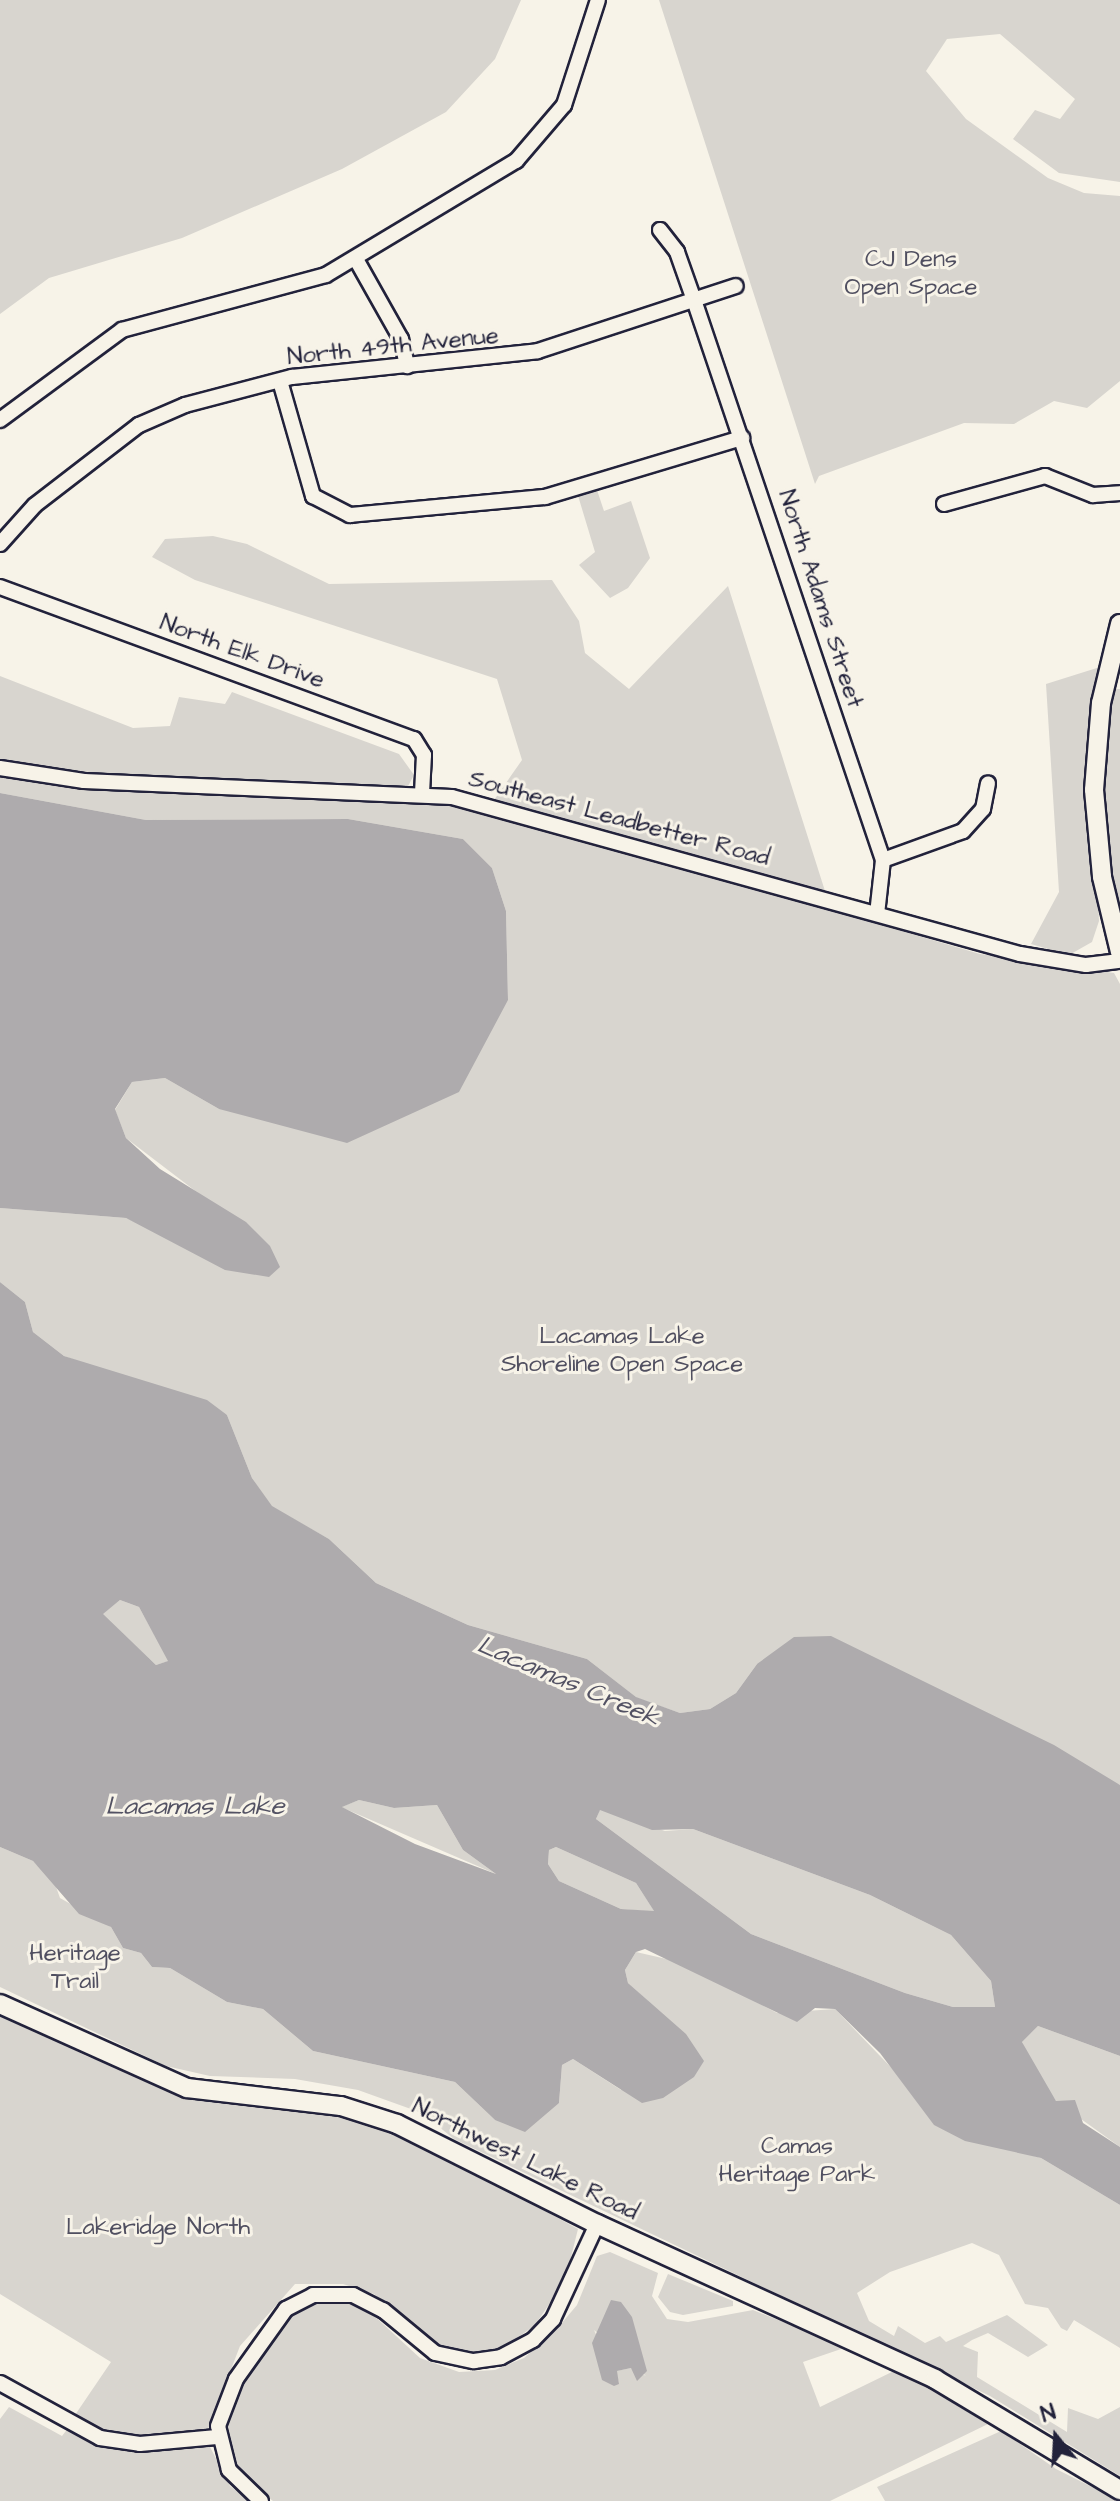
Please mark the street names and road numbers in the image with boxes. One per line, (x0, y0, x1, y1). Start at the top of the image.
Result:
street label: North 49th Avenue (286, 322, 500, 372)
street label: North Adams Street (771, 486, 869, 712)
street label: North Elk Drive (156, 609, 328, 695)
street label: Southeast Leadbetter Road (465, 765, 773, 873)
street label: Northwest Lake Road (407, 2093, 643, 2227)

